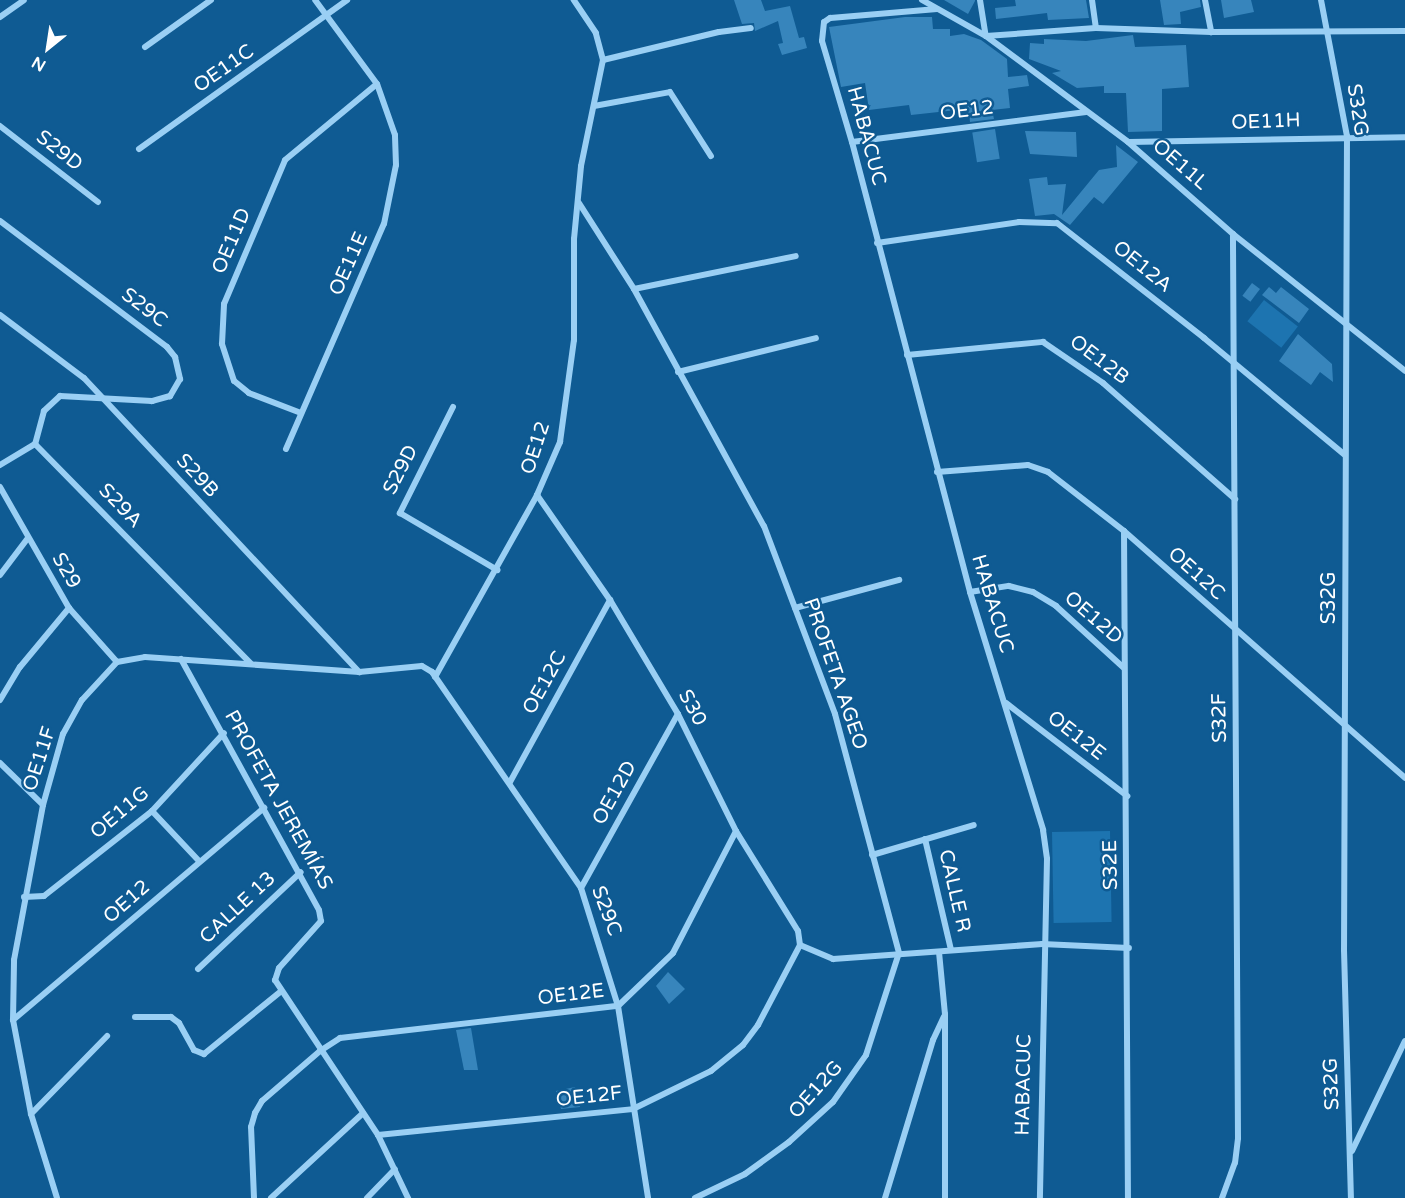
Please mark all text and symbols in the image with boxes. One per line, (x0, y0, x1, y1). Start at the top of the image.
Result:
north arrow (18, 18, 78, 78)
street label: OE11C (189, 40, 259, 98)
text: N (28, 52, 50, 75)
street label: S32G (1341, 82, 1373, 138)
street label: HABACUC (841, 84, 891, 188)
street label: OE12 (939, 96, 995, 126)
street label: OE11H (1231, 109, 1301, 135)
street label: S29D (31, 125, 87, 177)
street label: OE11L (1147, 134, 1213, 196)
street label: OE11D (207, 204, 257, 278)
street label: OE11E (324, 229, 374, 299)
street label: OE12A (1108, 236, 1176, 298)
street label: S29C (116, 283, 172, 333)
street label: OE12B (1065, 330, 1133, 390)
street label: OE12 (516, 419, 556, 477)
street label: S29D (378, 441, 424, 499)
street label: S29B (171, 449, 223, 503)
street label: S29A (93, 479, 147, 533)
street label: OE12C (1163, 542, 1229, 606)
street label: S29 (46, 549, 86, 593)
street label: HABACUC (966, 552, 1018, 656)
street label: S32G (1317, 572, 1341, 624)
street label: OE12D (1059, 586, 1127, 650)
street label: PROFETA AGEO (798, 595, 872, 753)
street label: OE12C (518, 647, 572, 719)
street label: S30 (673, 686, 711, 730)
street label: S32F (1208, 693, 1232, 743)
street label: PROFETA JEREMÍAS (219, 706, 337, 894)
street label: OE12E (1042, 706, 1110, 766)
street label: OE11F (18, 724, 62, 794)
street label: OE12D (588, 757, 642, 829)
street label: OE11G (86, 782, 154, 844)
street label: S32E (1099, 840, 1123, 890)
street label: CALLE R (933, 847, 975, 935)
street label: CALLE 13 (195, 867, 281, 949)
street label: OE12 (99, 875, 155, 929)
street label: S29C (586, 883, 626, 939)
street label: OE12E (536, 979, 606, 1011)
street label: HABACUC (1011, 1034, 1037, 1136)
street label: OE12G (784, 1056, 848, 1124)
street label: S32G (1319, 1057, 1345, 1111)
street label: OE12F (555, 1082, 623, 1112)

